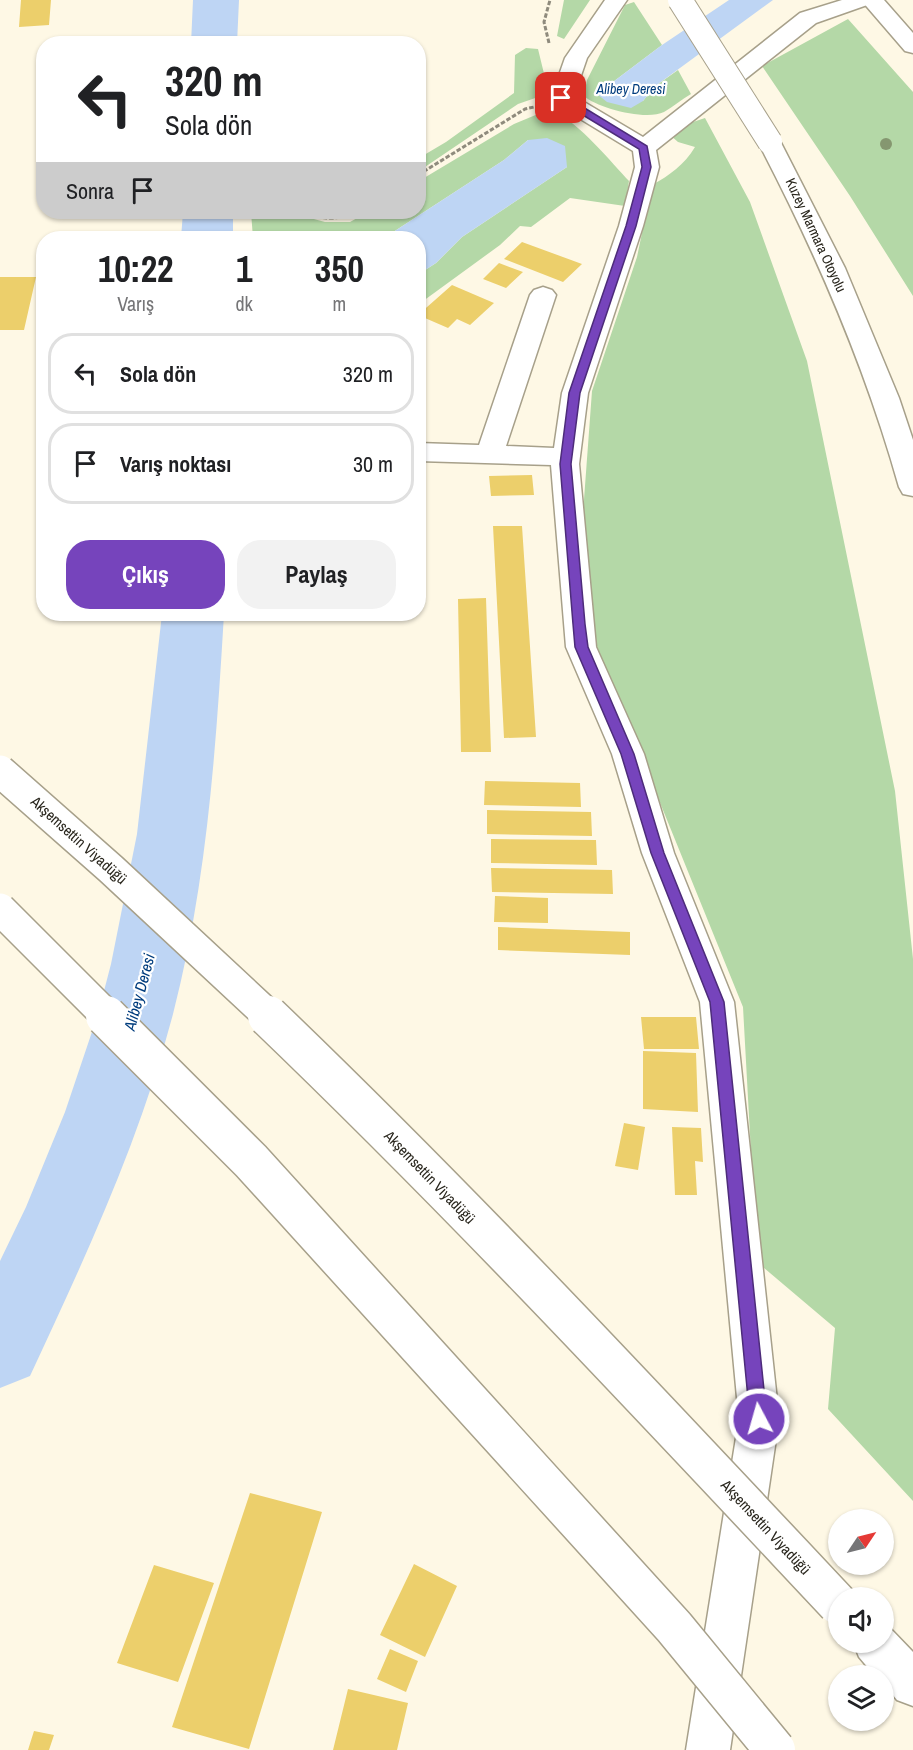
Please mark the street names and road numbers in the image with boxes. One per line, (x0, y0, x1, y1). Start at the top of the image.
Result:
street label: Kuzey Marmara Otoyolu (782, 175, 850, 295)
street label: Akşemsettin Viyadüğü (26, 790, 132, 889)
street label: Akşemsettin Viyadüğü (379, 1125, 480, 1228)
street label: Akşemsettin Viyadüğü (716, 1474, 816, 1579)

